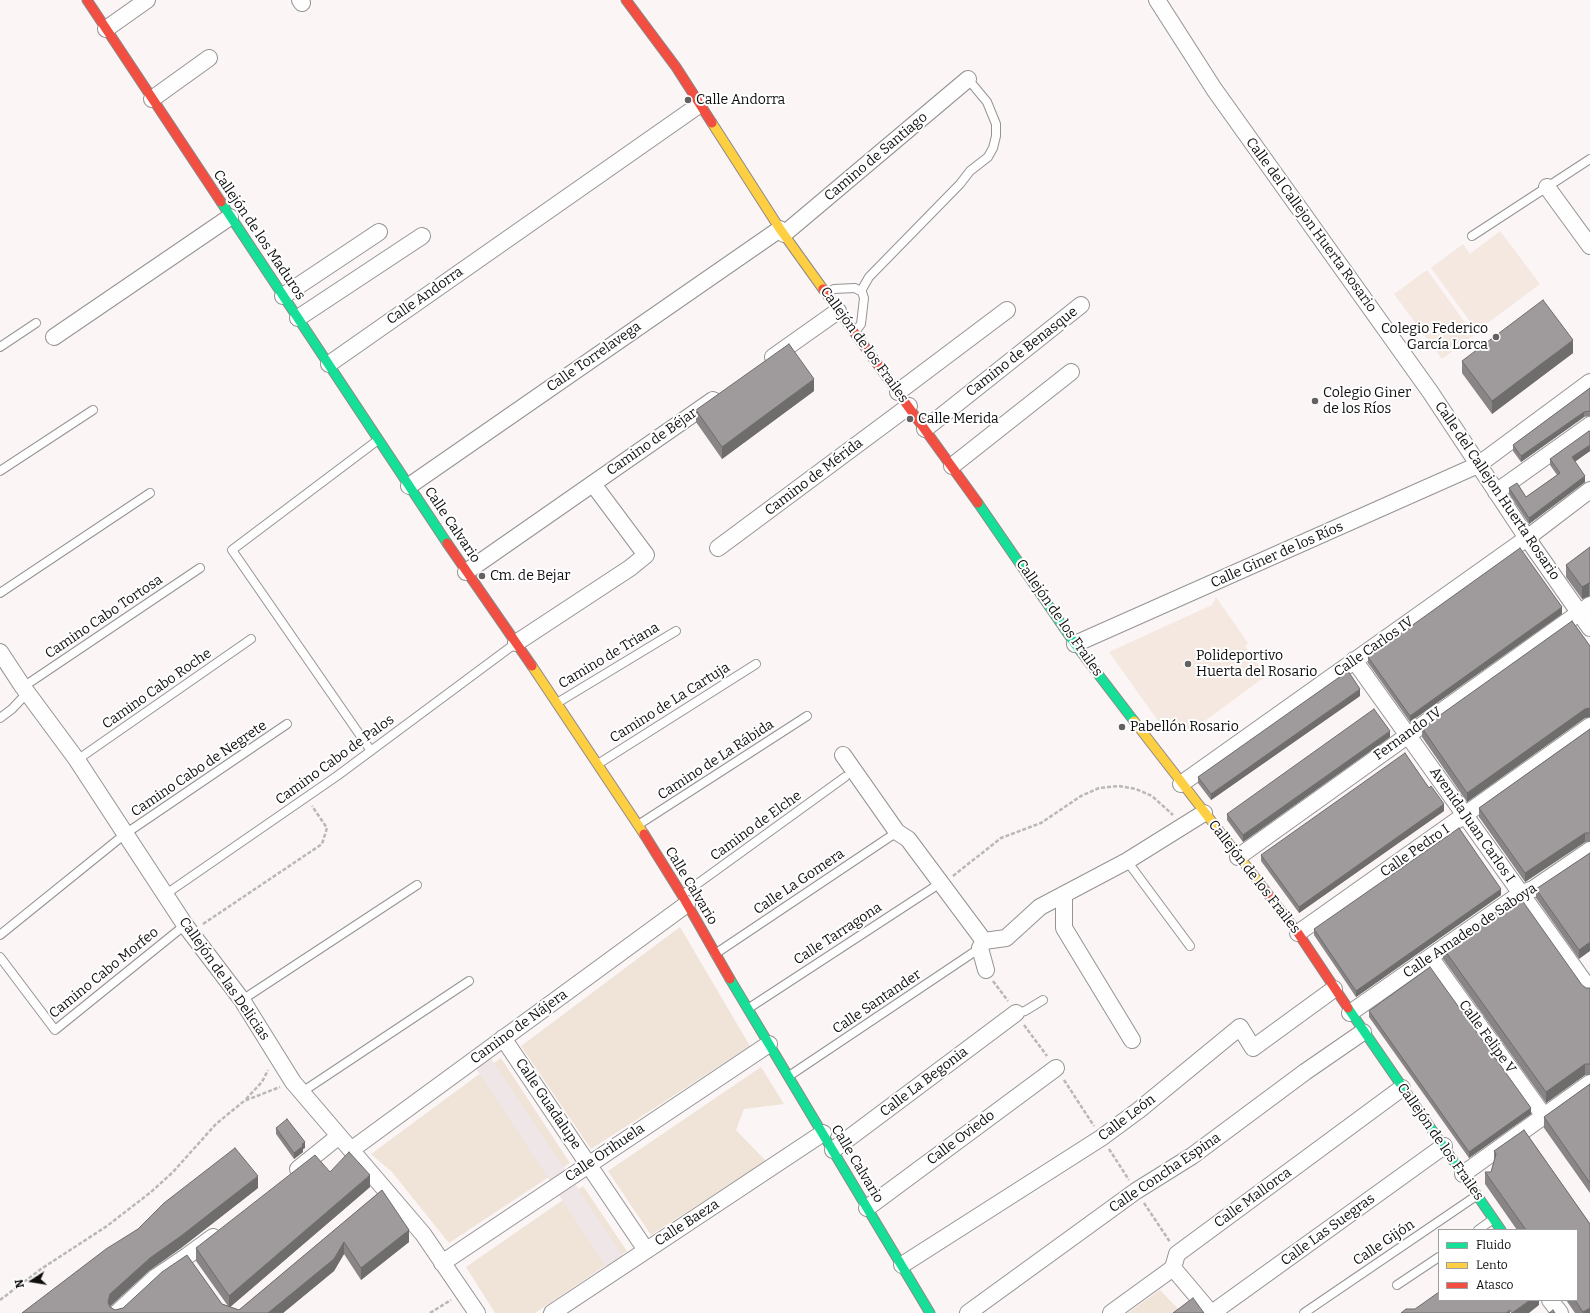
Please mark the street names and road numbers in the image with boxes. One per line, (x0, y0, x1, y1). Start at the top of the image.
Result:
street label: Camino de Santiago (821, 109, 931, 205)
street label: Calle del Callejon Huerta Rosario (1242, 134, 1380, 316)
street label: Callejón de los Maduros (209, 167, 309, 303)
street label: Calle Andorra (384, 264, 466, 328)
street label: Callejón de los Frailes (816, 284, 912, 406)
street label: Camino de Benasque (963, 303, 1081, 401)
street label: Calle Torrelavega (544, 318, 644, 396)
street label: Calle del Callejon Huerta Rosario (1431, 399, 1563, 583)
street label: Camino de Béjar (604, 405, 700, 479)
street label: Camino de Mérida (762, 435, 866, 519)
street label: Calle Calvario (420, 484, 484, 566)
street label: Calle Giner de los Ríos (1208, 518, 1346, 592)
street label: Callejón de los Frailes (1012, 556, 1106, 680)
street label: Camino Cabo Tortosa (42, 571, 166, 663)
street label: Calle Carlos IV (1331, 613, 1417, 681)
street label: Camino de Triana (556, 619, 662, 693)
street label: Camino Cabo Roche (99, 645, 215, 733)
street label: Camino de La Cartuja (607, 659, 733, 747)
street label: Fernando IV (1371, 704, 1445, 764)
street label: Camino Cabo de Palos (273, 711, 397, 809)
street label: Camino de La Rábida (655, 716, 777, 804)
street label: Camino Cabo de Negrete (128, 717, 270, 821)
street label: Avenida Juan Carlos I (1426, 764, 1518, 886)
street label: Camino de Elche (707, 787, 805, 865)
street label: Callejón de los Frailes (1204, 817, 1304, 937)
street label: Calle Pedro I (1377, 821, 1453, 881)
street label: Calle Calvario (661, 844, 721, 928)
street label: Calle La Gomera (750, 845, 848, 919)
street label: Calle Amadeo de Saboya (1400, 880, 1540, 982)
street label: Calle Tarragona (791, 899, 885, 969)
street label: Callejón de las Delicias (175, 914, 273, 1044)
street label: Camino Cabo Morfeo (46, 924, 162, 1022)
street label: Calle Santander (830, 966, 924, 1038)
street label: Camino de Nájera (467, 986, 571, 1068)
street label: Calle Felipe V (1455, 997, 1519, 1077)
street label: Calle La Begonia (877, 1044, 971, 1120)
street label: Calle Guadalupe (511, 1055, 585, 1153)
street label: Callejón de los Frailes (1393, 1080, 1487, 1204)
street label: Calle León (1095, 1091, 1159, 1145)
street label: Calle Oviedo (924, 1107, 998, 1169)
street label: Calle Orihuela (562, 1120, 648, 1186)
street label: Calle Calvario (827, 1122, 887, 1206)
street label: Calle Concha Espina (1106, 1129, 1224, 1217)
street label: Calle Mallorca (1211, 1164, 1295, 1232)
street label: Calle Las Suegras (1278, 1190, 1378, 1270)
street label: Calle Baeza (652, 1196, 722, 1250)
street label: Calle Gijón (1350, 1216, 1418, 1270)

